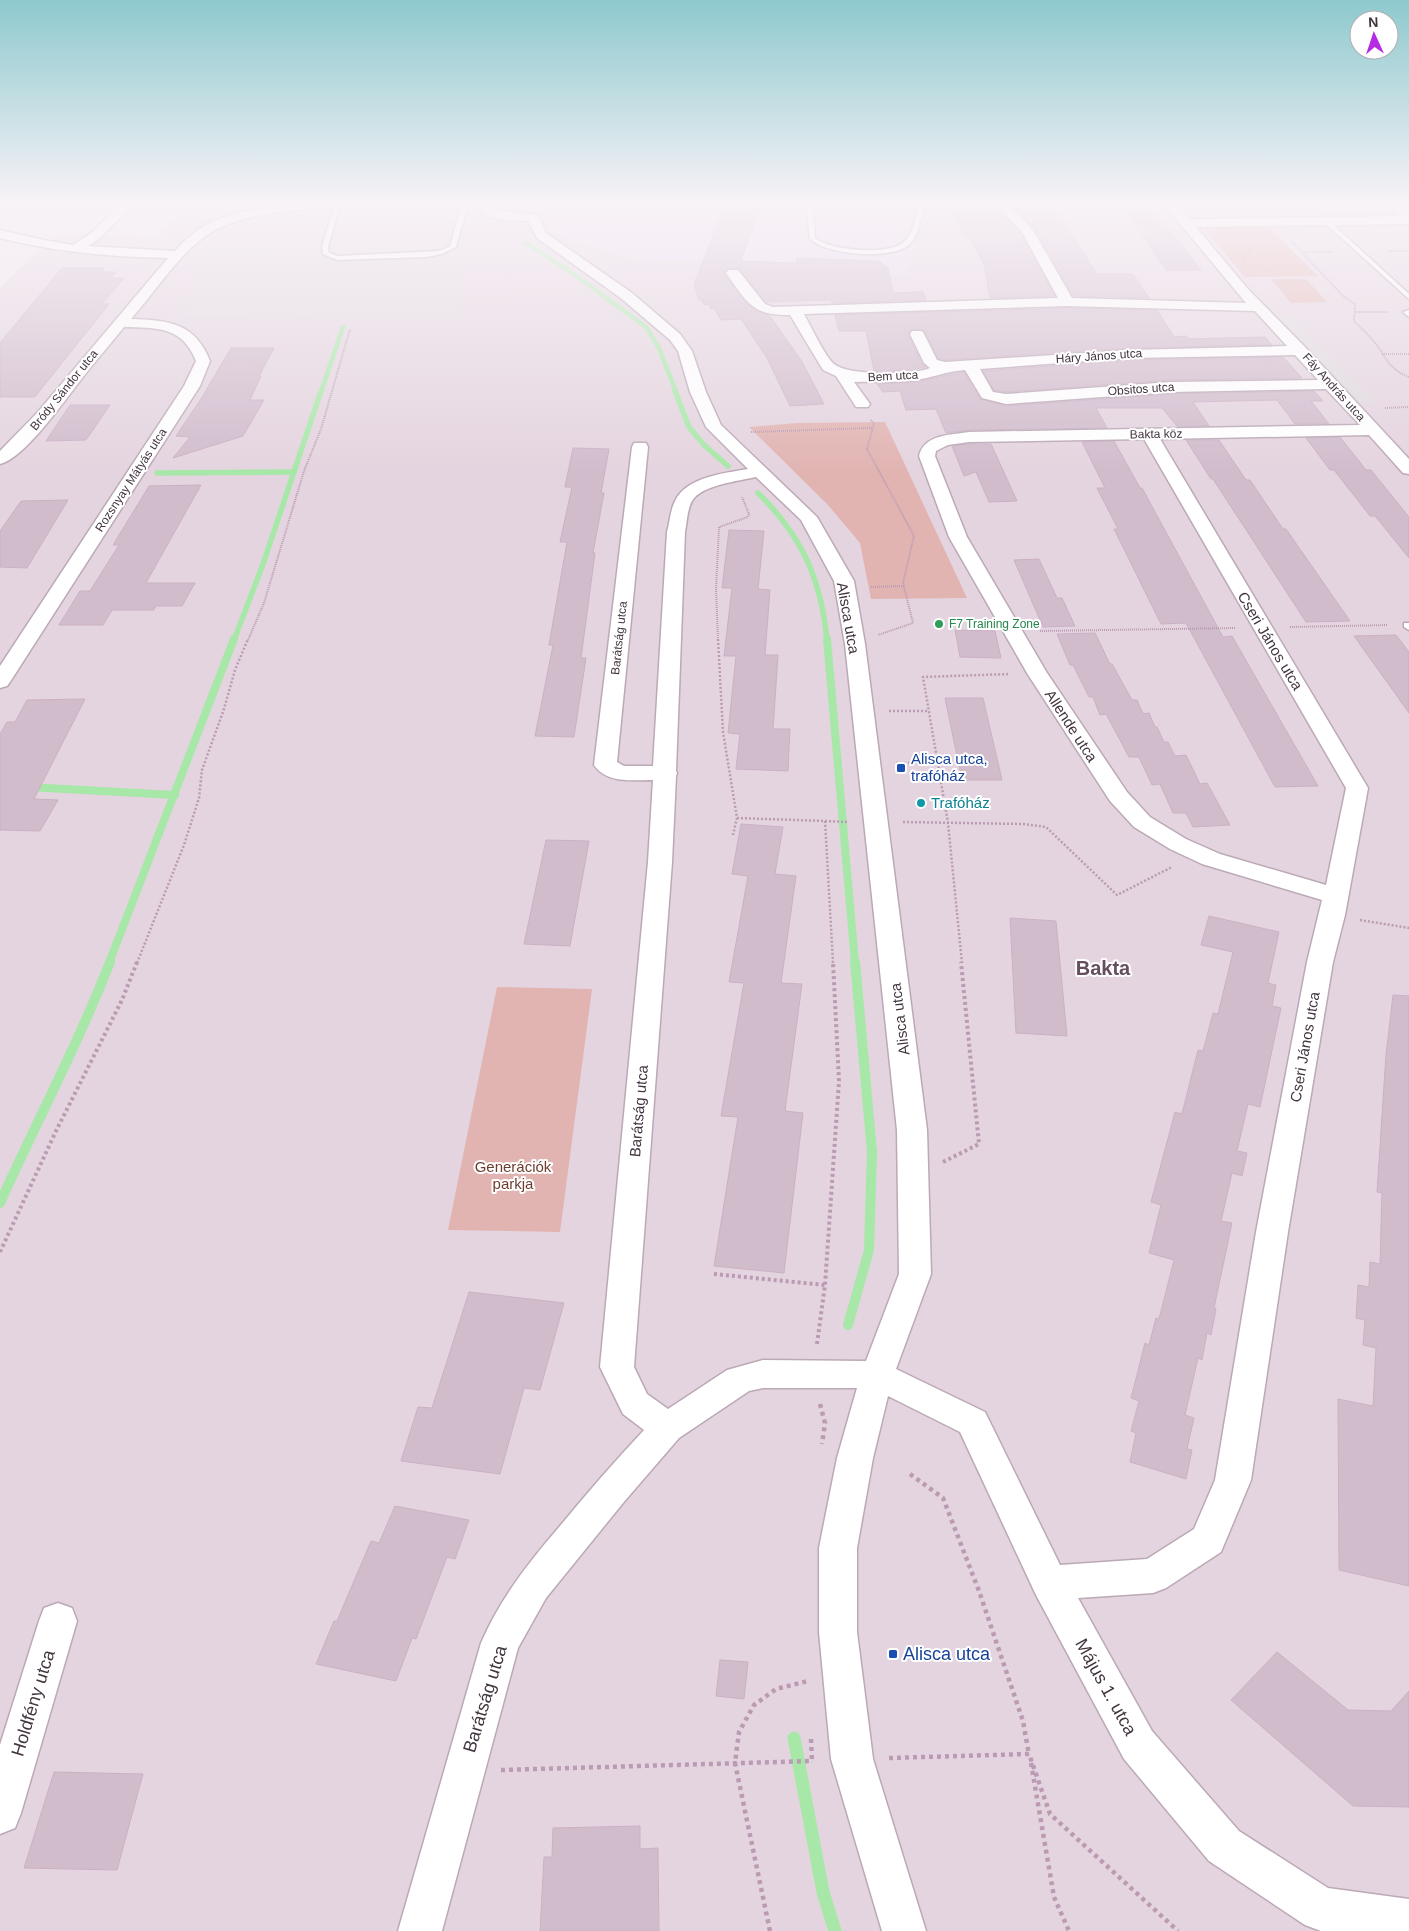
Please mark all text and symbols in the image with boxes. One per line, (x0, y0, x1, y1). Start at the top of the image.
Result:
north arrow (1349, 10, 1399, 60)
text: N (1368, 14, 1379, 30)
street label: Háry János utca (1055, 346, 1143, 366)
street label: Bródy Sándor utca (27, 347, 101, 433)
street label: Fáy András utca (1300, 350, 1368, 424)
street label: Bem utca (867, 368, 919, 384)
street label: Obsitos utca (1107, 380, 1175, 398)
street label: Rozsnyay Mátyás utca (92, 425, 170, 534)
street label: Bakta köz (1130, 427, 1182, 441)
street label: Alisca utca (834, 581, 863, 656)
street label: Cseri János utca (1234, 588, 1307, 694)
street label: Barátság utca (608, 600, 630, 676)
place label: F7 Training Zone (949, 617, 1040, 631)
marker: F7 Training Zone (933, 618, 945, 630)
street label: Allende utca (1042, 686, 1101, 766)
place label: Alisca utca, trafóház (911, 750, 988, 784)
marker: Alisca utca, trafóház (895, 762, 907, 774)
place label: Trafóház (931, 794, 990, 811)
marker: Trafóház (915, 797, 927, 809)
district label: Bakta (1076, 957, 1131, 979)
street label: Alisca utca (887, 981, 912, 1056)
street label: Cseri János utca (1286, 990, 1323, 1103)
street label: Barátság utca (626, 1063, 651, 1158)
park label: Generációk parkja (475, 1158, 552, 1192)
street label: Május 1. utca (1071, 1635, 1141, 1740)
street label: Barátság utca (459, 1642, 511, 1755)
place label: Alisca utca (903, 1644, 991, 1664)
street label: Holdfény utca (7, 1647, 59, 1759)
marker: Alisca utca (887, 1648, 899, 1660)

